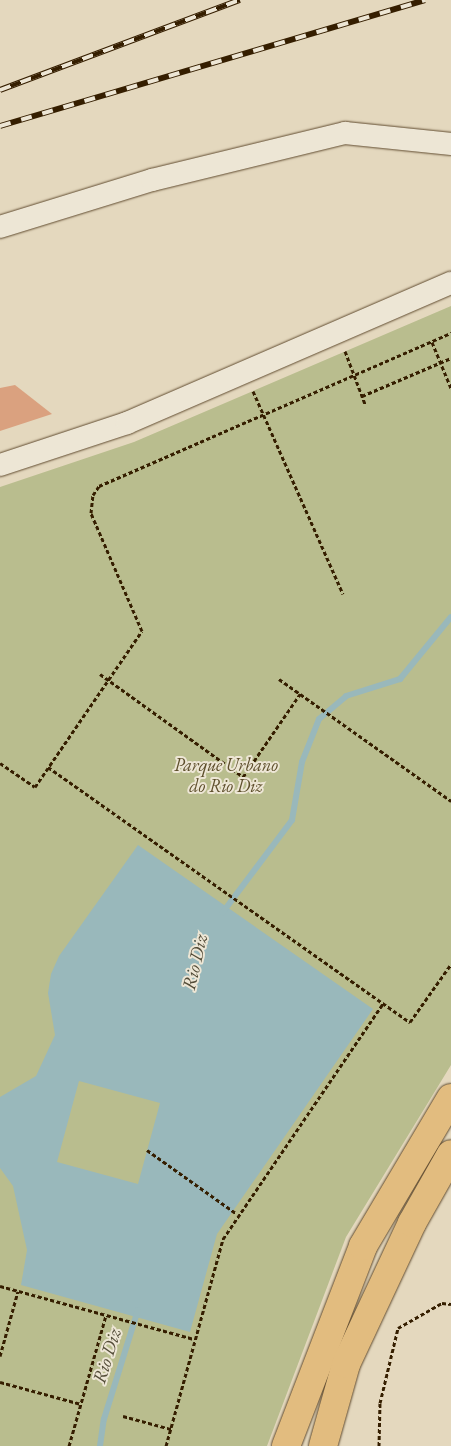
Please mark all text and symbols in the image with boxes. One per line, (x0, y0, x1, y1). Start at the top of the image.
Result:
park label: Parque Urbano do Rio Diz (174, 755, 278, 798)
water label: Rio Diz (178, 932, 212, 992)
water label: Rio Diz (88, 1326, 126, 1386)

